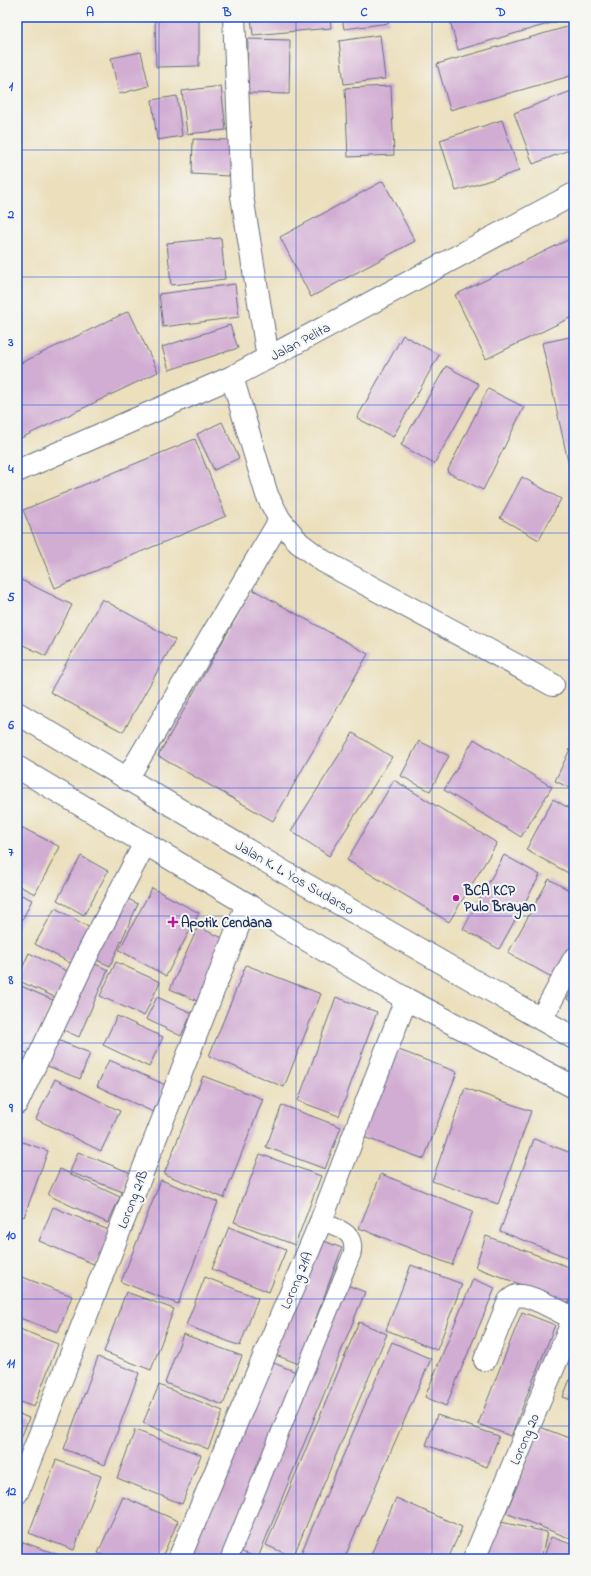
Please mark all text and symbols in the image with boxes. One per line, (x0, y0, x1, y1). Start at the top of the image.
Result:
text: A (86, 3, 94, 22)
text: B (222, 3, 232, 22)
text: C (360, 3, 368, 22)
text: D (495, 3, 506, 22)
text: 1 (9, 77, 14, 96)
text: 2 (7, 205, 15, 224)
street label: Jalan Pelita (267, 318, 335, 367)
text: 3 (7, 333, 14, 352)
text: 4 (7, 460, 14, 479)
text: 5 (7, 588, 15, 607)
text: 6 (7, 716, 14, 735)
street label: Jalan K. L. Yos Sudarso (231, 836, 358, 921)
text: 7 (8, 843, 14, 862)
place label: BCA KCP Pulo Brayan (463, 881, 536, 920)
marker: BCA KCP Pulo Brayan (451, 893, 461, 903)
place label: Apotik Cendana (181, 913, 273, 934)
marker: Apotik Cendana (168, 917, 178, 927)
text: 8 (8, 971, 14, 990)
text: 9 (8, 1099, 14, 1118)
street label: Lorong 21B (113, 1167, 155, 1232)
text: 10 (6, 1226, 16, 1245)
street label: Lorong 21A (276, 1248, 320, 1313)
text: 11 (7, 1354, 16, 1373)
street label: Lorong 20 (505, 1411, 546, 1469)
text: 12 (6, 1482, 17, 1501)

